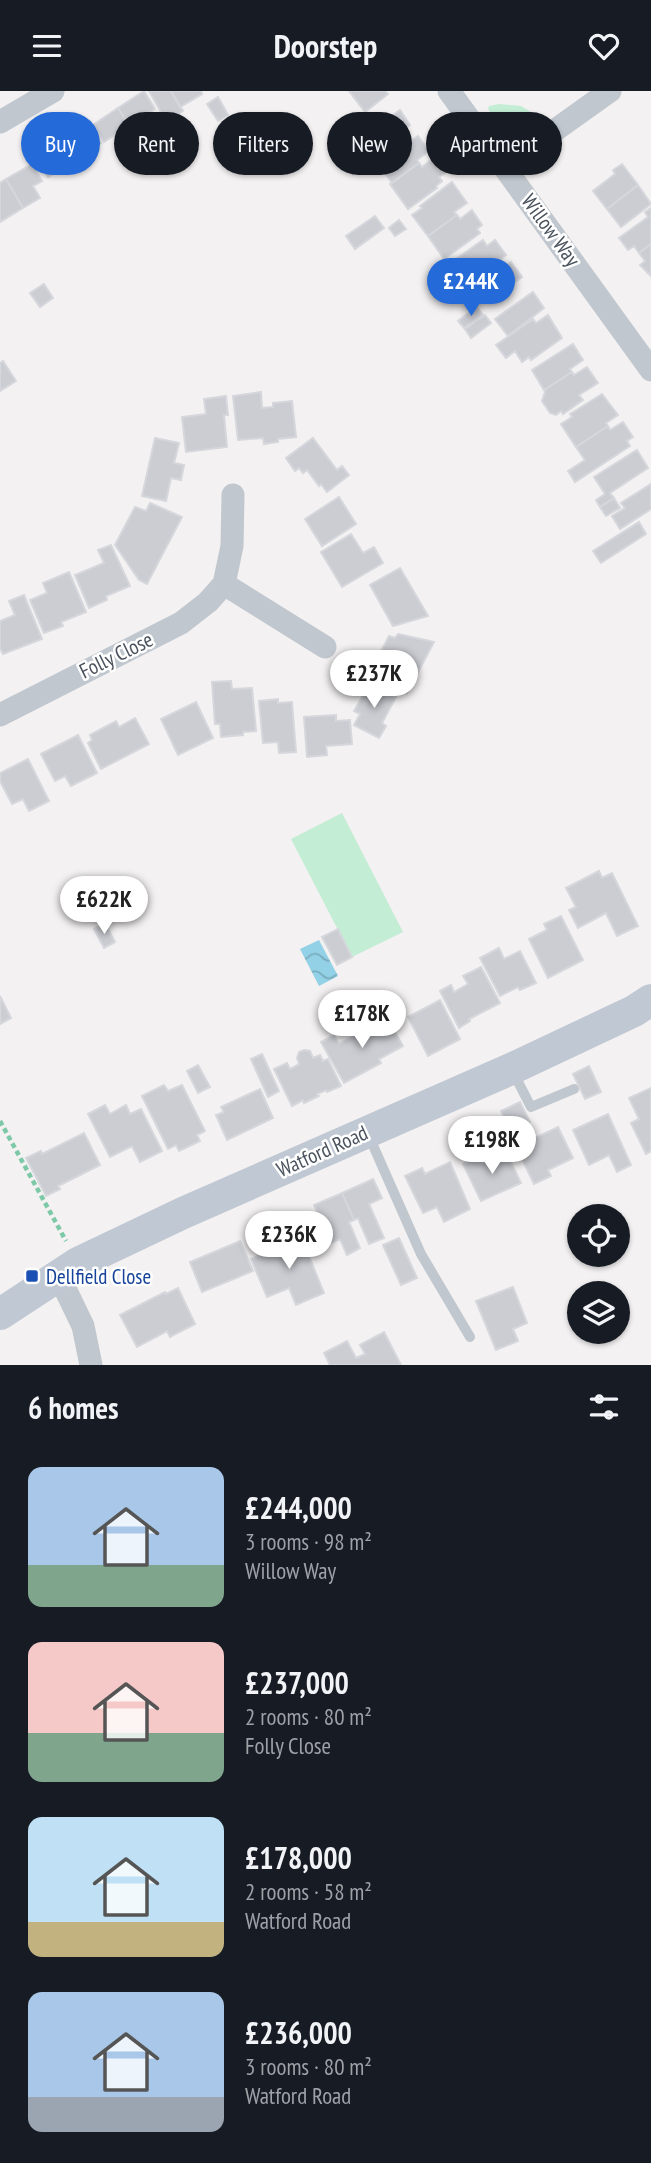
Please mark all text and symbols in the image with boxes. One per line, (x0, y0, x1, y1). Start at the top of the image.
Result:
text: Doorstep (274, 25, 377, 67)
icon: menu (28, 27, 66, 65)
icon: heart (585, 27, 623, 65)
chip: Buy (21, 112, 100, 175)
chip: Rent (114, 112, 199, 175)
chip: Filters (213, 112, 313, 175)
chip: New (327, 112, 412, 175)
chip: Apartment (426, 112, 562, 175)
street label: Willow Way (516, 188, 586, 272)
pin: £244K (422, 259, 520, 318)
text: £244K (443, 266, 499, 295)
street label: Folly Close (75, 626, 157, 684)
pin: £237K (325, 651, 423, 710)
text: £237K (346, 658, 402, 687)
pin: £622K (55, 877, 153, 936)
text: £622K (76, 884, 132, 913)
pin: £178K (313, 991, 411, 1050)
text: £178K (334, 998, 390, 1027)
pin: £198K (443, 1117, 541, 1176)
street label: Watford Road (272, 1119, 372, 1183)
text: £198K (464, 1124, 520, 1153)
map controls (567, 1204, 630, 1344)
button: locate (567, 1204, 630, 1267)
pin: £236K (240, 1211, 338, 1271)
text: £236K (261, 1219, 317, 1248)
place label: Dellfield Close (46, 1263, 151, 1290)
marker: Dellfield Close (24, 1268, 40, 1284)
button: layers (567, 1281, 630, 1344)
text: 6 homes (28, 1388, 119, 1427)
icon: filters (585, 1388, 623, 1426)
text: £244,000 (245, 1488, 352, 1527)
icon: home (84, 1495, 168, 1579)
text: 3 rooms · 98 m² (245, 1527, 372, 1556)
text: Willow Way (245, 1556, 336, 1585)
text: £237,000 (245, 1663, 349, 1702)
icon: home (84, 1670, 168, 1754)
text: 2 rooms · 80 m² (245, 1702, 372, 1731)
text: Folly Close (245, 1731, 331, 1760)
text: £178,000 (245, 1838, 352, 1877)
icon: home (84, 1845, 168, 1929)
text: 2 rooms · 58 m² (245, 1877, 372, 1906)
text: Watford Road (245, 1906, 351, 1935)
text: £236,000 (245, 2013, 352, 2052)
icon: home (84, 2020, 168, 2104)
text: 3 rooms · 80 m² (245, 2052, 372, 2081)
text: Watford Road (245, 2081, 351, 2110)

